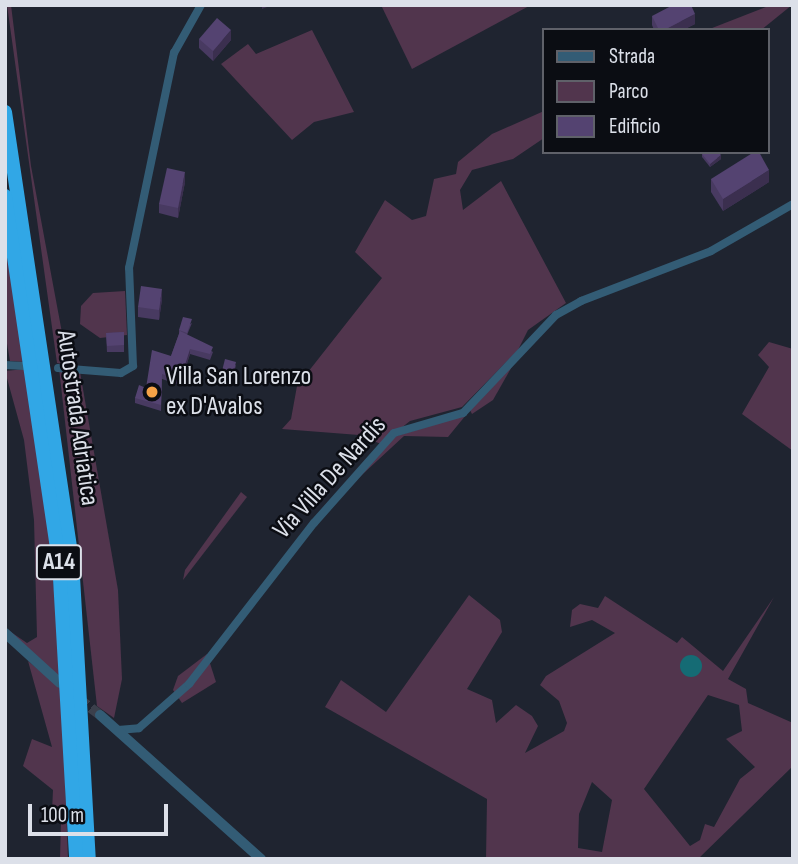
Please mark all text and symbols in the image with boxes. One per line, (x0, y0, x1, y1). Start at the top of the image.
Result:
legend (542, 28, 770, 154)
text: Strada (609, 44, 655, 69)
text: Parco (609, 79, 648, 104)
text: Edificio (609, 114, 660, 139)
street label: Autostrada Adriatica (49, 328, 105, 508)
place label: Villa San Lorenzo ex D'Avalos (166, 361, 311, 422)
marker: Villa San Lorenzo ex D'Avalos (144, 384, 160, 400)
street label: Via Villa De Nardis (267, 410, 393, 546)
road number: A14 (34, 542, 84, 582)
scale bar (32, 790, 172, 834)
text: 100 m (41, 803, 84, 828)

